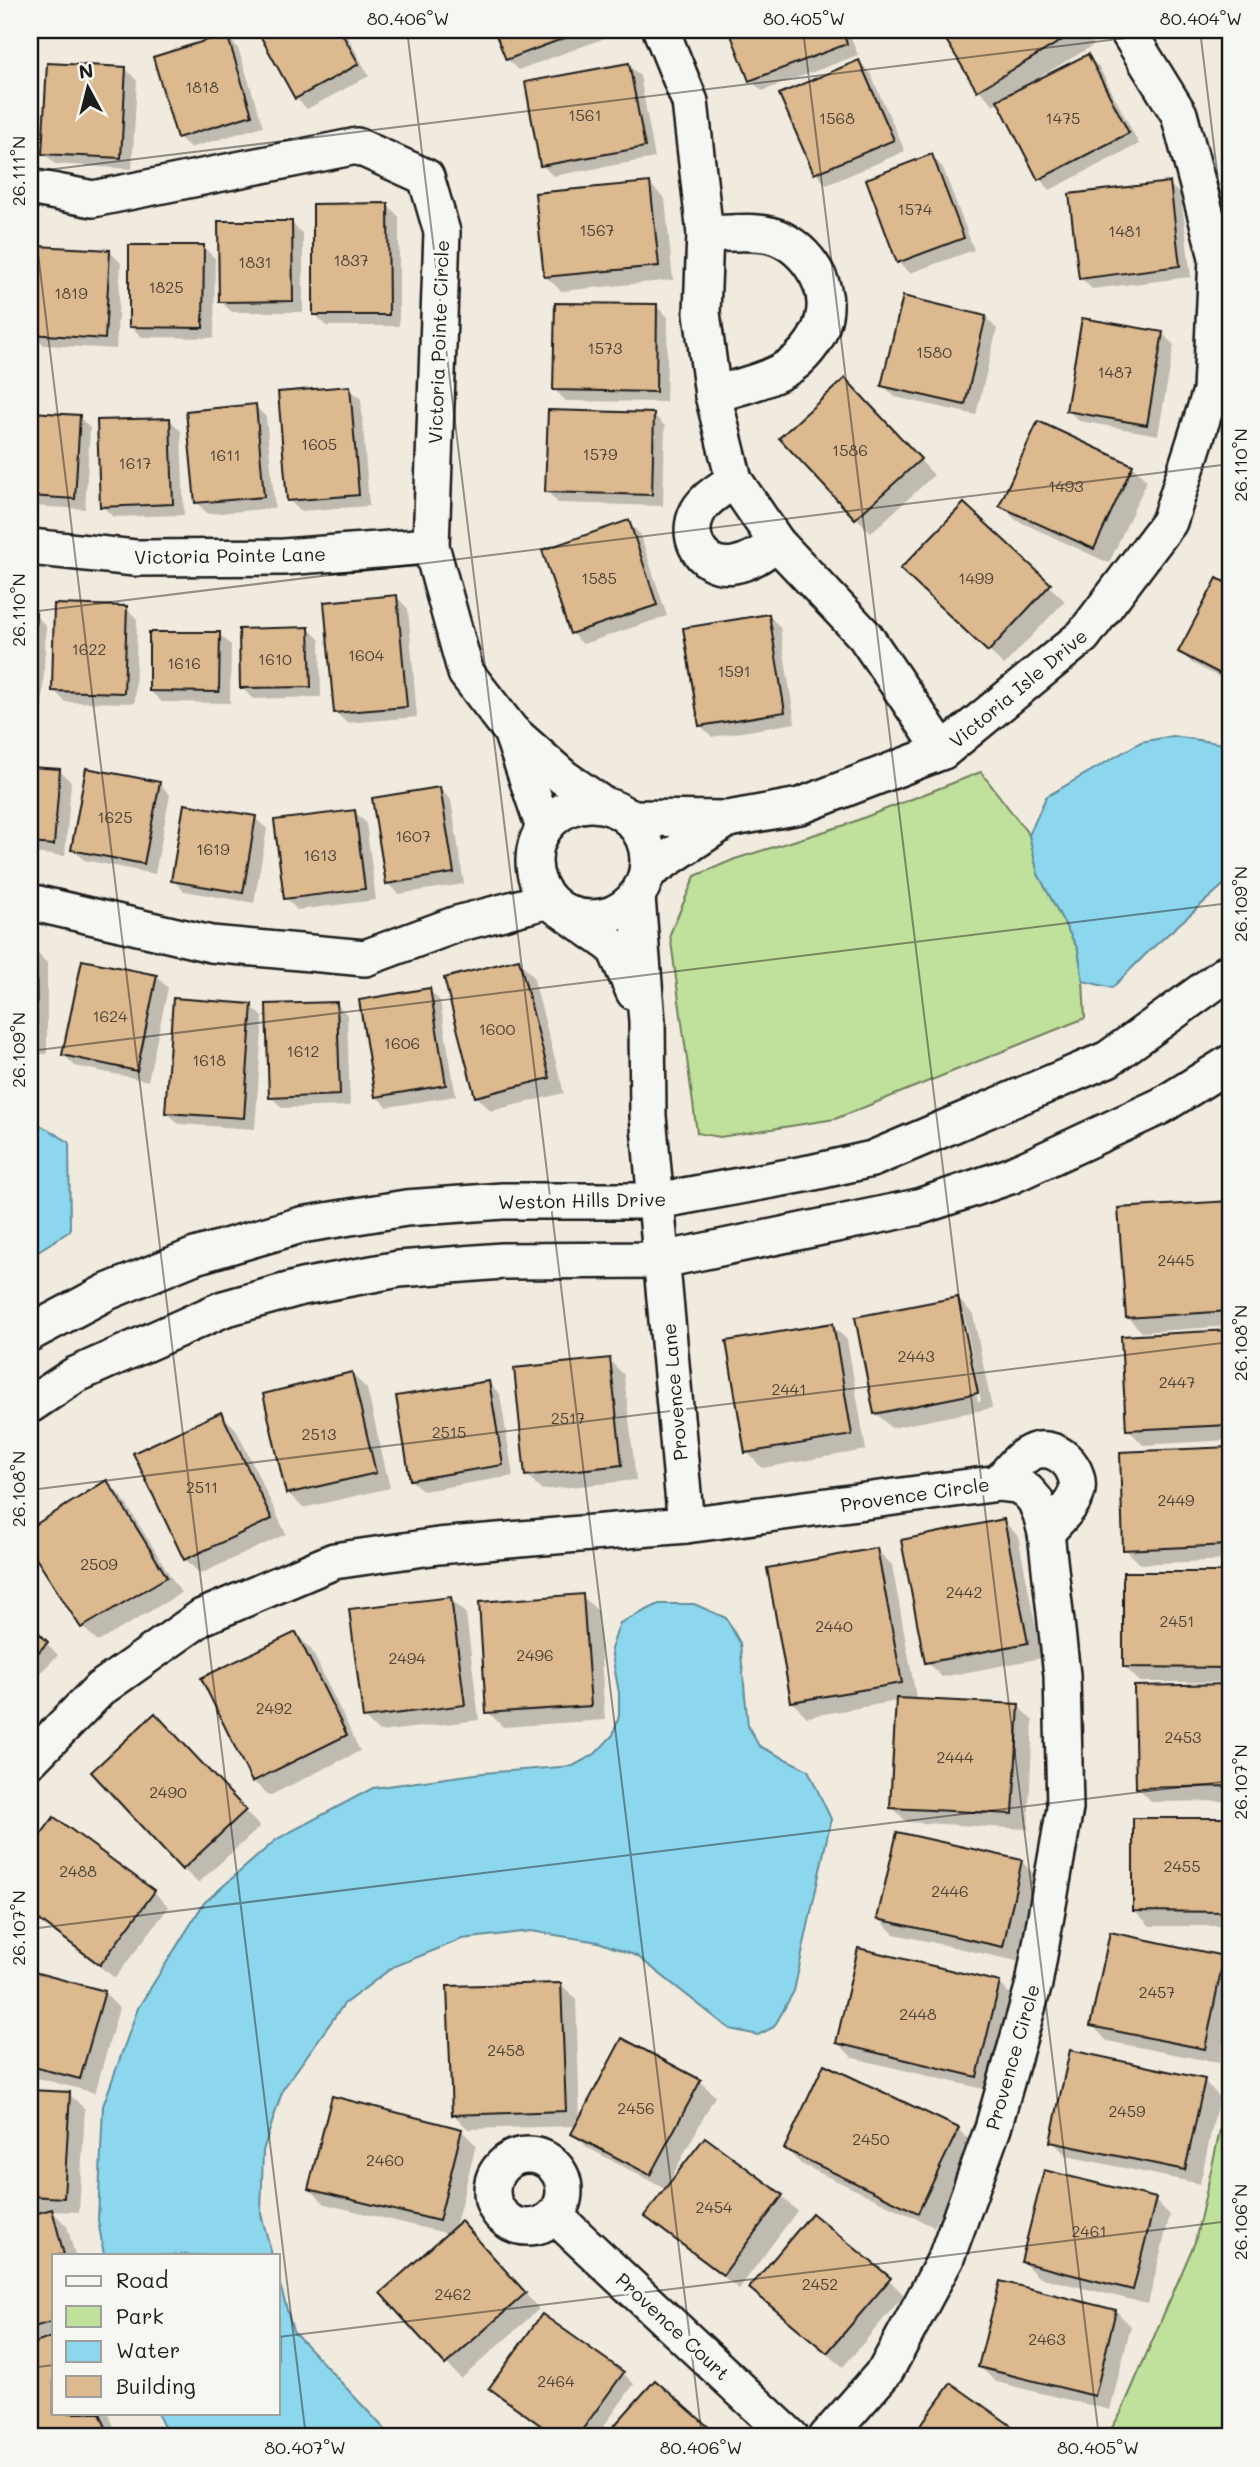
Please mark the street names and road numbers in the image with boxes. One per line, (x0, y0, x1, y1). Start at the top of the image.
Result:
street label: Victoria Pointe Circle (422, 240, 454, 444)
street label: Victoria Pointe Lane (134, 541, 326, 569)
street label: Victoria Isle Drive (944, 623, 1092, 753)
street label: Weston Hills Drive (498, 1186, 666, 1214)
street label: Provence Lane (656, 1322, 692, 1462)
street label: Provence Circle (839, 1471, 991, 1517)
street label: Provence Circle (979, 1981, 1045, 2133)
street label: Provence Court (611, 2267, 735, 2385)

